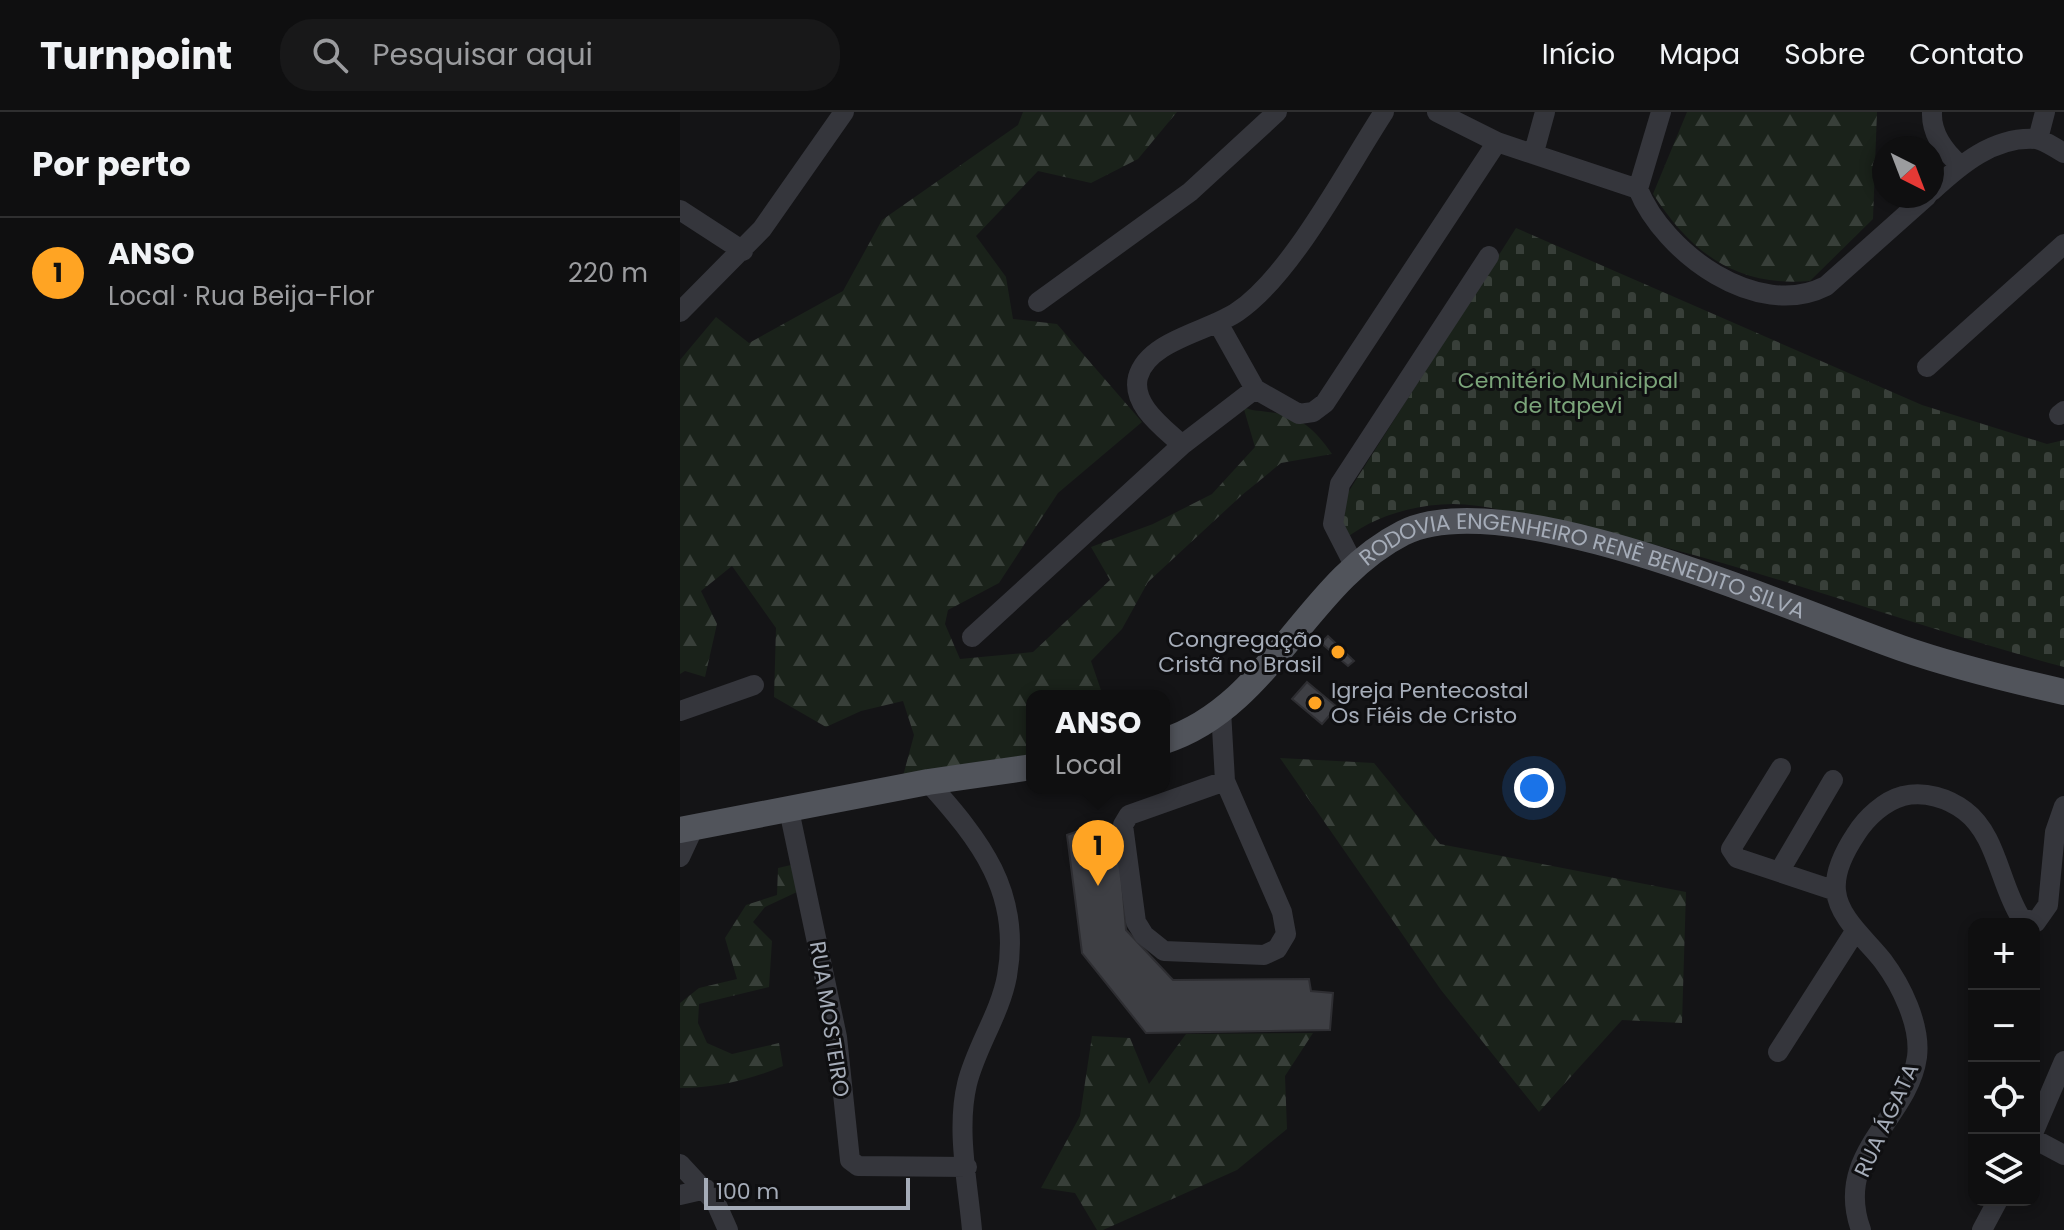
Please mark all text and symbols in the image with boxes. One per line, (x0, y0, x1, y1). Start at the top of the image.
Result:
search box (280, 19, 840, 91)
text: Turnpoint (40, 29, 232, 82)
icon: search (308, 33, 352, 77)
text: Pesquisar aqui (372, 33, 593, 76)
text: Início (1542, 35, 1615, 74)
text: Mapa (1659, 35, 1740, 74)
text: Sobre (1784, 35, 1865, 74)
text: Contato (1909, 35, 2024, 74)
north arrow (1872, 136, 1944, 208)
text: Por perto (32, 140, 191, 188)
text: ANSO (108, 232, 195, 275)
text: 1 (53, 255, 63, 291)
text: 220 m (568, 255, 648, 291)
text: Local · Rua Beija-Flor (108, 278, 375, 314)
park label: Cemitério Municipal de Itapevi (1458, 365, 1678, 421)
street label: RODOVIA ENGENHEIRO RENÊ BENEDITO SILVA (1352, 506, 1810, 627)
place label: Congregação Cristã no Brasil (1158, 624, 1322, 680)
marker: Congregação Cristã no Brasil (1329, 643, 1347, 661)
place label: Igreja Pentecostal Os Fiéis de Cristo (1331, 675, 1529, 731)
popup (1026, 690, 1170, 794)
marker: Igreja Pentecostal Os Fiéis de Cristo (1306, 694, 1324, 712)
text: ANSO (1055, 701, 1141, 744)
text: Local (1055, 747, 1122, 783)
your location (1514, 768, 1554, 808)
pin: 1 (1072, 820, 1124, 886)
map controls (1968, 918, 2040, 1206)
button: + (1968, 918, 2040, 990)
street label: RUA MOSTEIRO (802, 939, 857, 1099)
button: − (1968, 990, 2040, 1062)
street label: RUA ÁGATA (1847, 1058, 1926, 1182)
button: locate (1968, 1062, 2040, 1134)
button: layers (1968, 1134, 2040, 1206)
scale bar (704, 1174, 910, 1210)
text: 100 m (716, 1176, 779, 1207)

